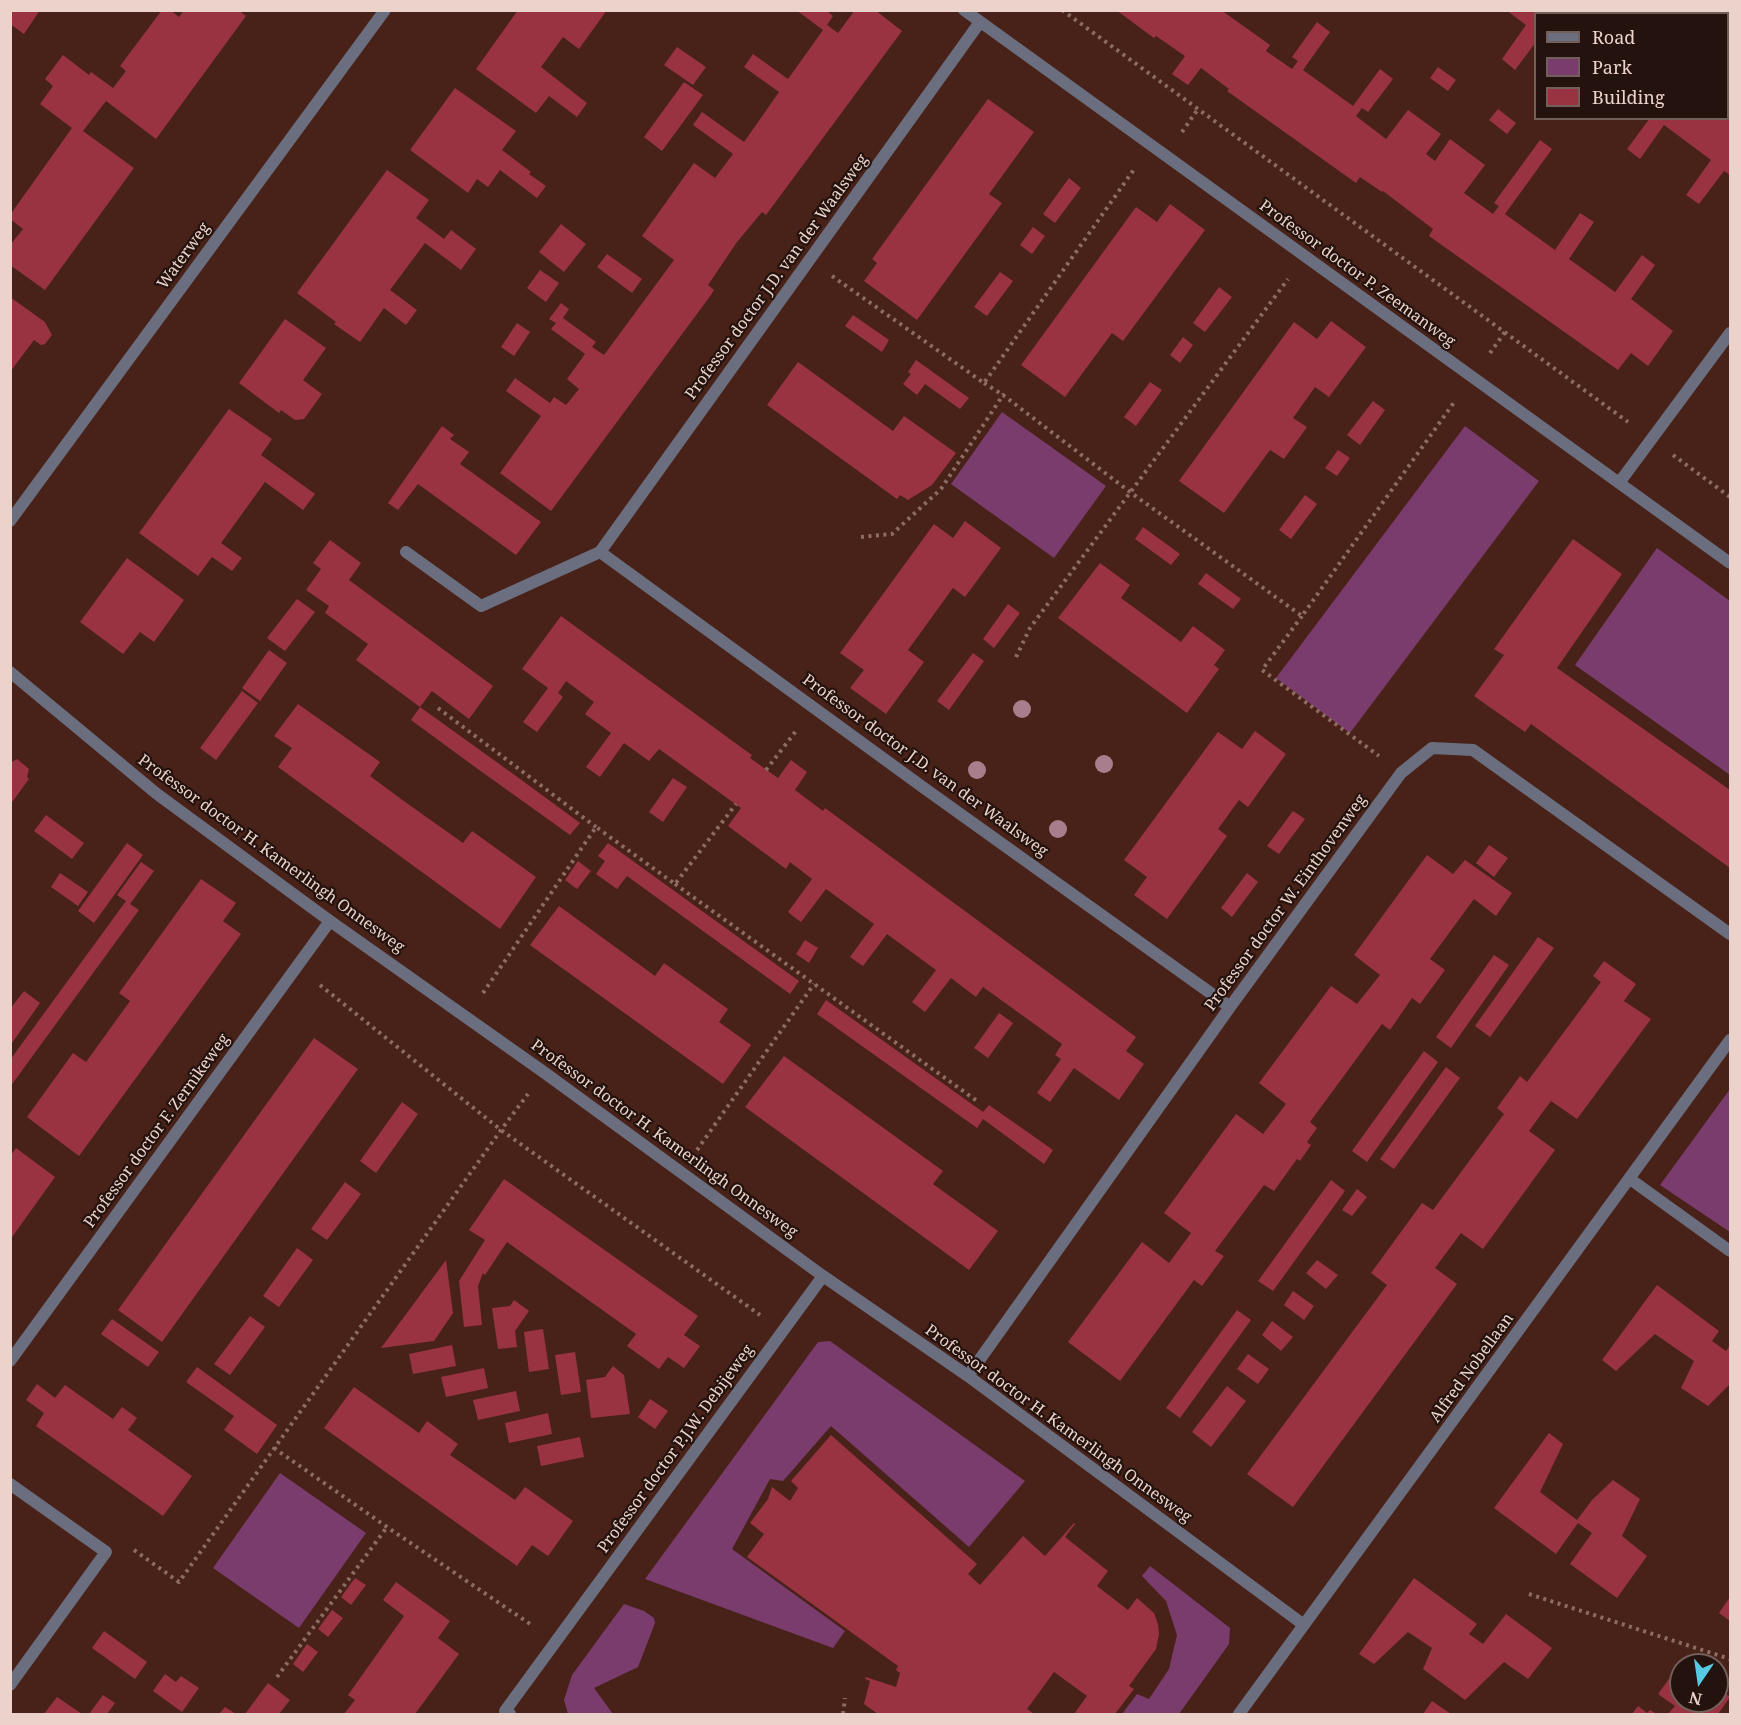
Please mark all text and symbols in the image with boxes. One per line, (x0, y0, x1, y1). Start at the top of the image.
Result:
legend (1534, 12, 1729, 120)
text: Road (1592, 25, 1635, 49)
text: Park (1592, 55, 1632, 79)
text: Building (1592, 85, 1665, 109)
street label: Professor doctor J.D. van der Waalsweg (681, 151, 873, 403)
street label: Professor doctor P. Zeemanweg (1255, 196, 1459, 352)
street label: Waterweg (154, 219, 214, 293)
street label: Professor doctor J.D. van der Waalsweg (799, 670, 1051, 862)
street label: Professor doctor H. Kamerlingh Onnesweg (134, 751, 408, 957)
street label: Professor doctor W. Einthovenweg (1201, 791, 1371, 1015)
street label: Professor doctor F. Zernikeweg (80, 1030, 234, 1232)
street label: Professor doctor H. Kamerlingh Onnesweg (527, 1036, 801, 1242)
street label: Alfred Nobellaan (1426, 1310, 1518, 1426)
street label: Professor doctor H. Kamerlingh Onnesweg (921, 1321, 1195, 1527)
street label: Professor doctor P.J.W. Debijeweg (594, 1341, 758, 1557)
north arrow (1669, 1653, 1729, 1713)
text: N (1687, 1686, 1704, 1711)

